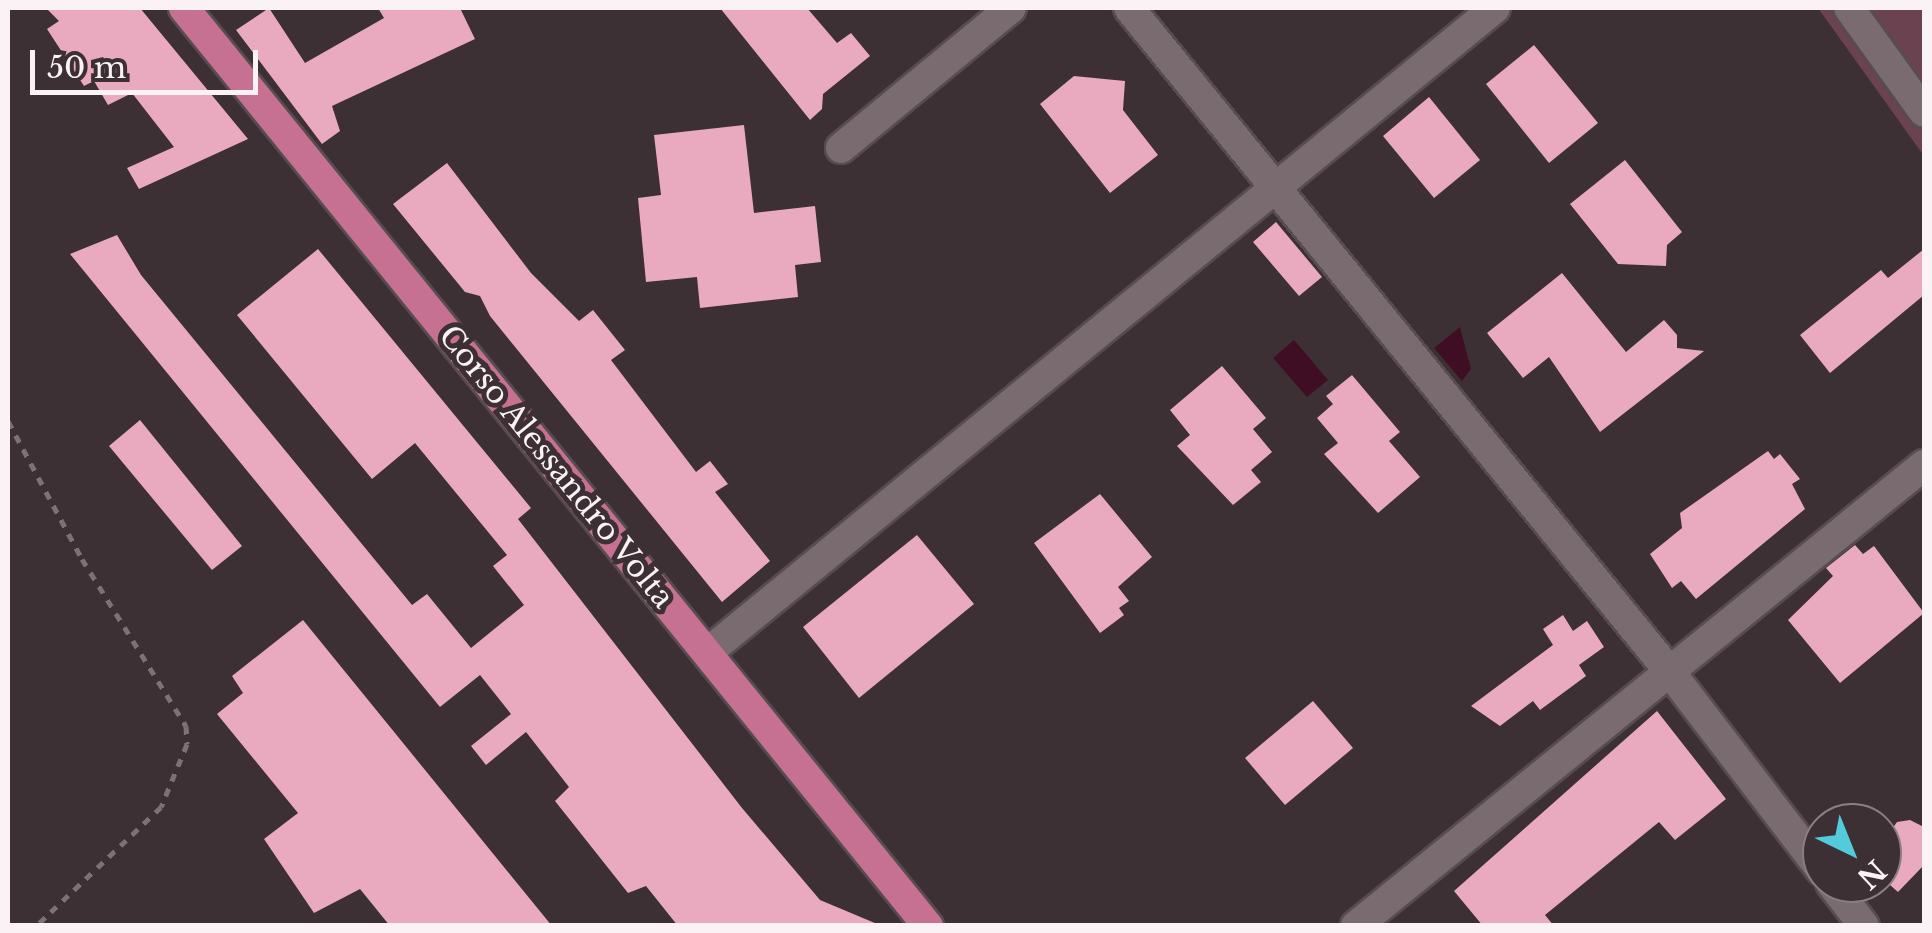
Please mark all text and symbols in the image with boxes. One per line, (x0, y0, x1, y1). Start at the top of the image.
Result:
scale bar (35, 30, 262, 92)
text: 50 m (47, 49, 126, 86)
street label: Corso Alessandro Volta (430, 318, 682, 616)
north arrow (1802, 803, 1902, 903)
text: N (1850, 852, 1893, 896)

